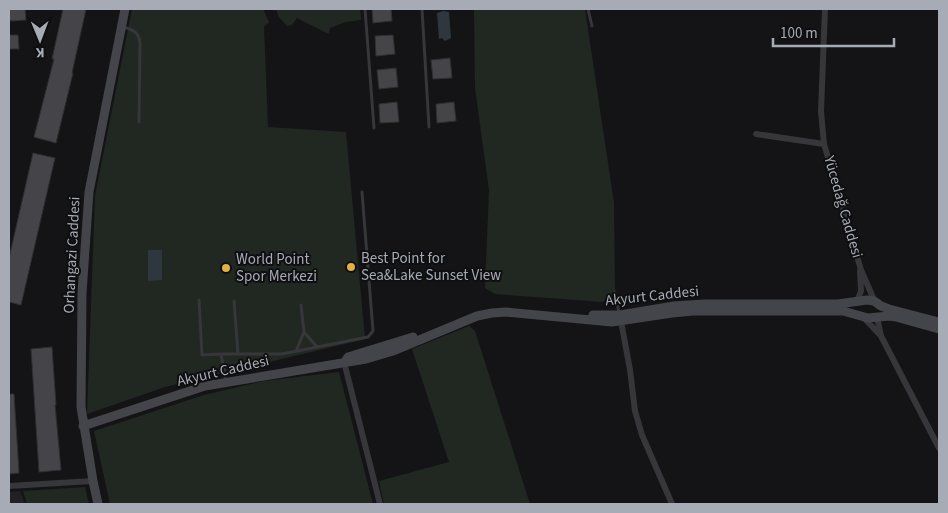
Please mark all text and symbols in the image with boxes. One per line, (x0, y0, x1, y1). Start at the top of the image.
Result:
north arrow (15, 15, 65, 65)
scale bar (773, 15, 894, 47)
text: 100 m (780, 23, 818, 44)
text: K (35, 42, 45, 62)
street label: Yücedağ Caddesi (818, 152, 868, 261)
street label: Orhangazi Caddesi (58, 196, 86, 314)
place label: Best Point for Sea&Lake Sunset View (361, 248, 501, 286)
place label: World Point Spor Merkezi (236, 249, 317, 287)
marker: Best Point for Sea&Lake Sunset View (345, 261, 357, 273)
marker: World Point Spor Merkezi (220, 262, 232, 274)
street label: Akyurt Caddesi (604, 281, 700, 311)
street label: Akyurt Caddesi (175, 350, 271, 392)

